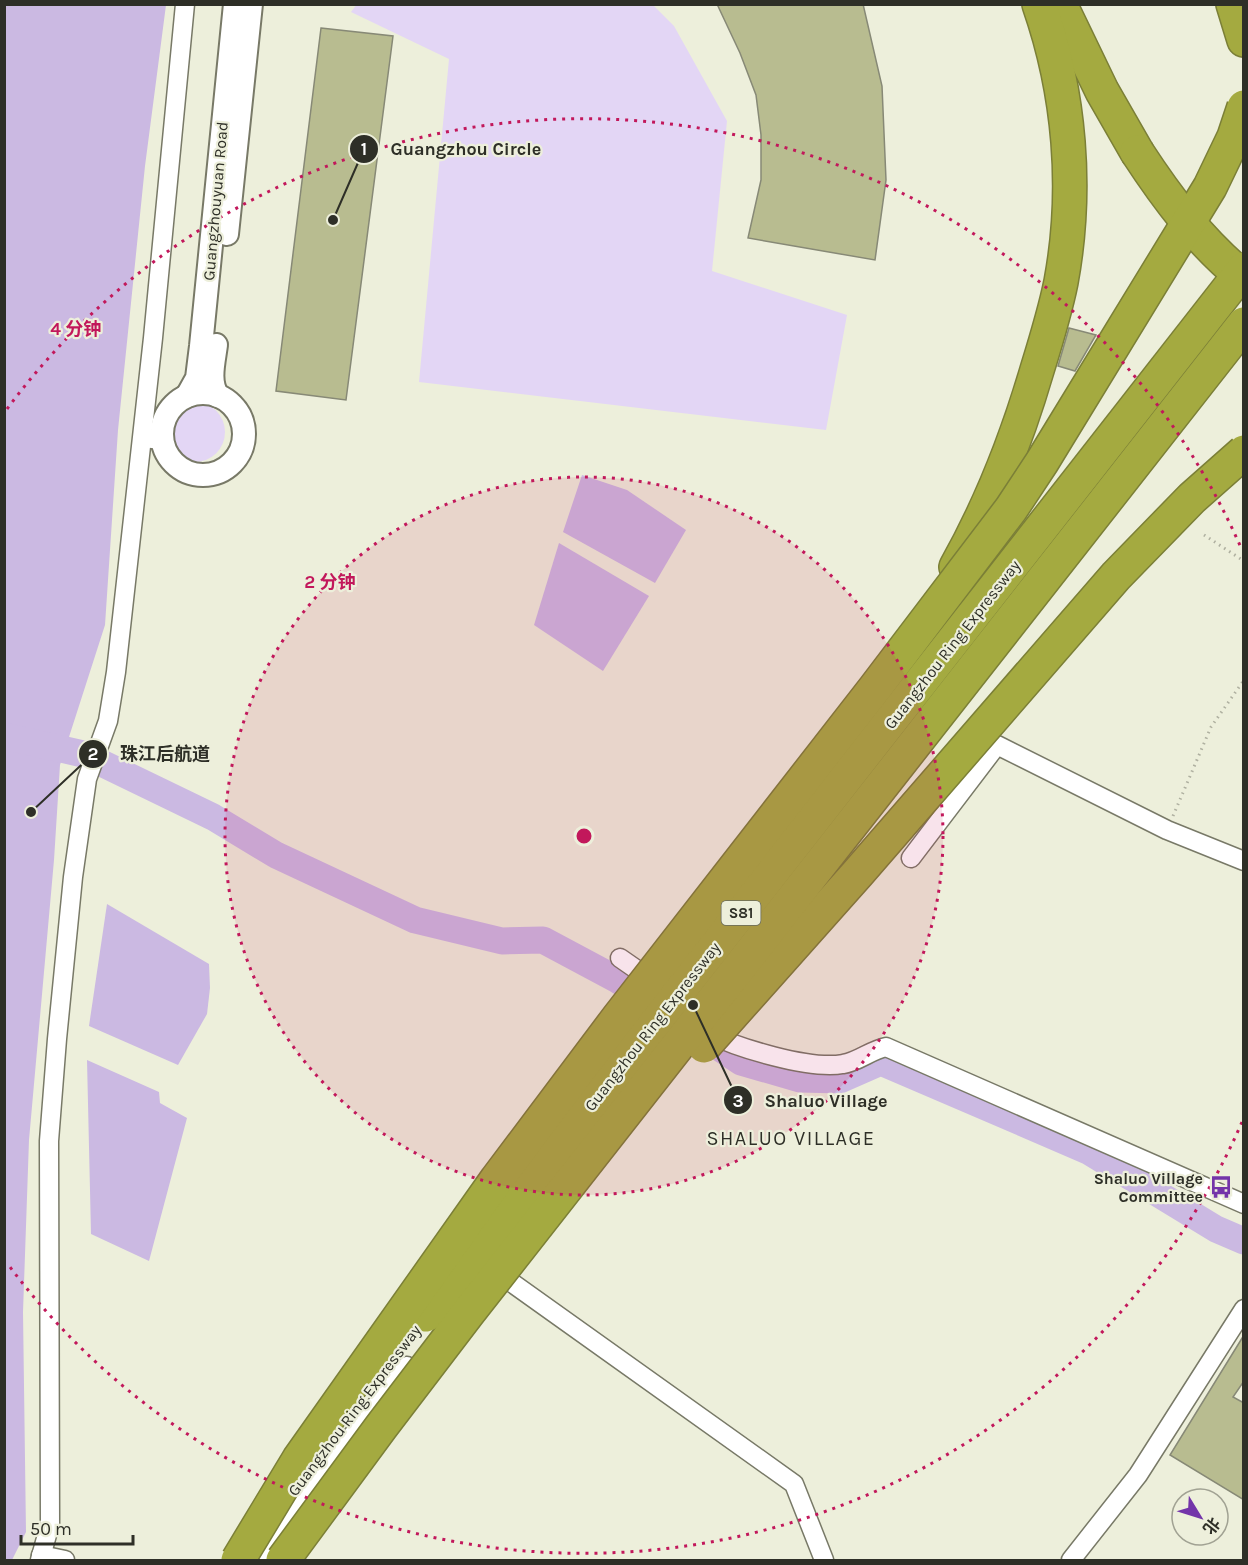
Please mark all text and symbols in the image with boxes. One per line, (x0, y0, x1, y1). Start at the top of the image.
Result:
street label: Guangzhouyuan Road (199, 121, 232, 281)
callout: Guangzhou Circle (349, 131, 554, 167)
text: 1 (361, 138, 367, 160)
text: Guangzhou Circle (391, 138, 541, 160)
text: 4 分钟 (50, 318, 102, 340)
street label: Guangzhou Ring Expressway (881, 556, 1025, 733)
text: 2 分钟 (304, 571, 356, 593)
callout: 珠江后航道 (78, 736, 222, 772)
text: 2 (88, 743, 98, 765)
text: 珠江后航道 (120, 743, 210, 765)
centre of rings (574, 826, 594, 846)
road number: S81 (722, 901, 760, 925)
street label: Guangzhou Ring Expressway (581, 938, 725, 1115)
callout: Shaluo Village (723, 1082, 900, 1118)
text: 3 (732, 1090, 744, 1112)
text: Shaluo Village (765, 1090, 888, 1112)
district label: SHALUO VILLAGE (706, 1127, 876, 1150)
place label: Shaluo Village Committee (1094, 1169, 1203, 1206)
bus stop icon: Shaluo Village Committee (1208, 1174, 1234, 1200)
street label: Guangzhou Ring Expressway (284, 1321, 425, 1500)
north arrow (1170, 1487, 1230, 1547)
scale bar (21, 1508, 134, 1546)
text: 北 (1199, 1514, 1224, 1538)
text: 50 m (30, 1518, 72, 1540)

